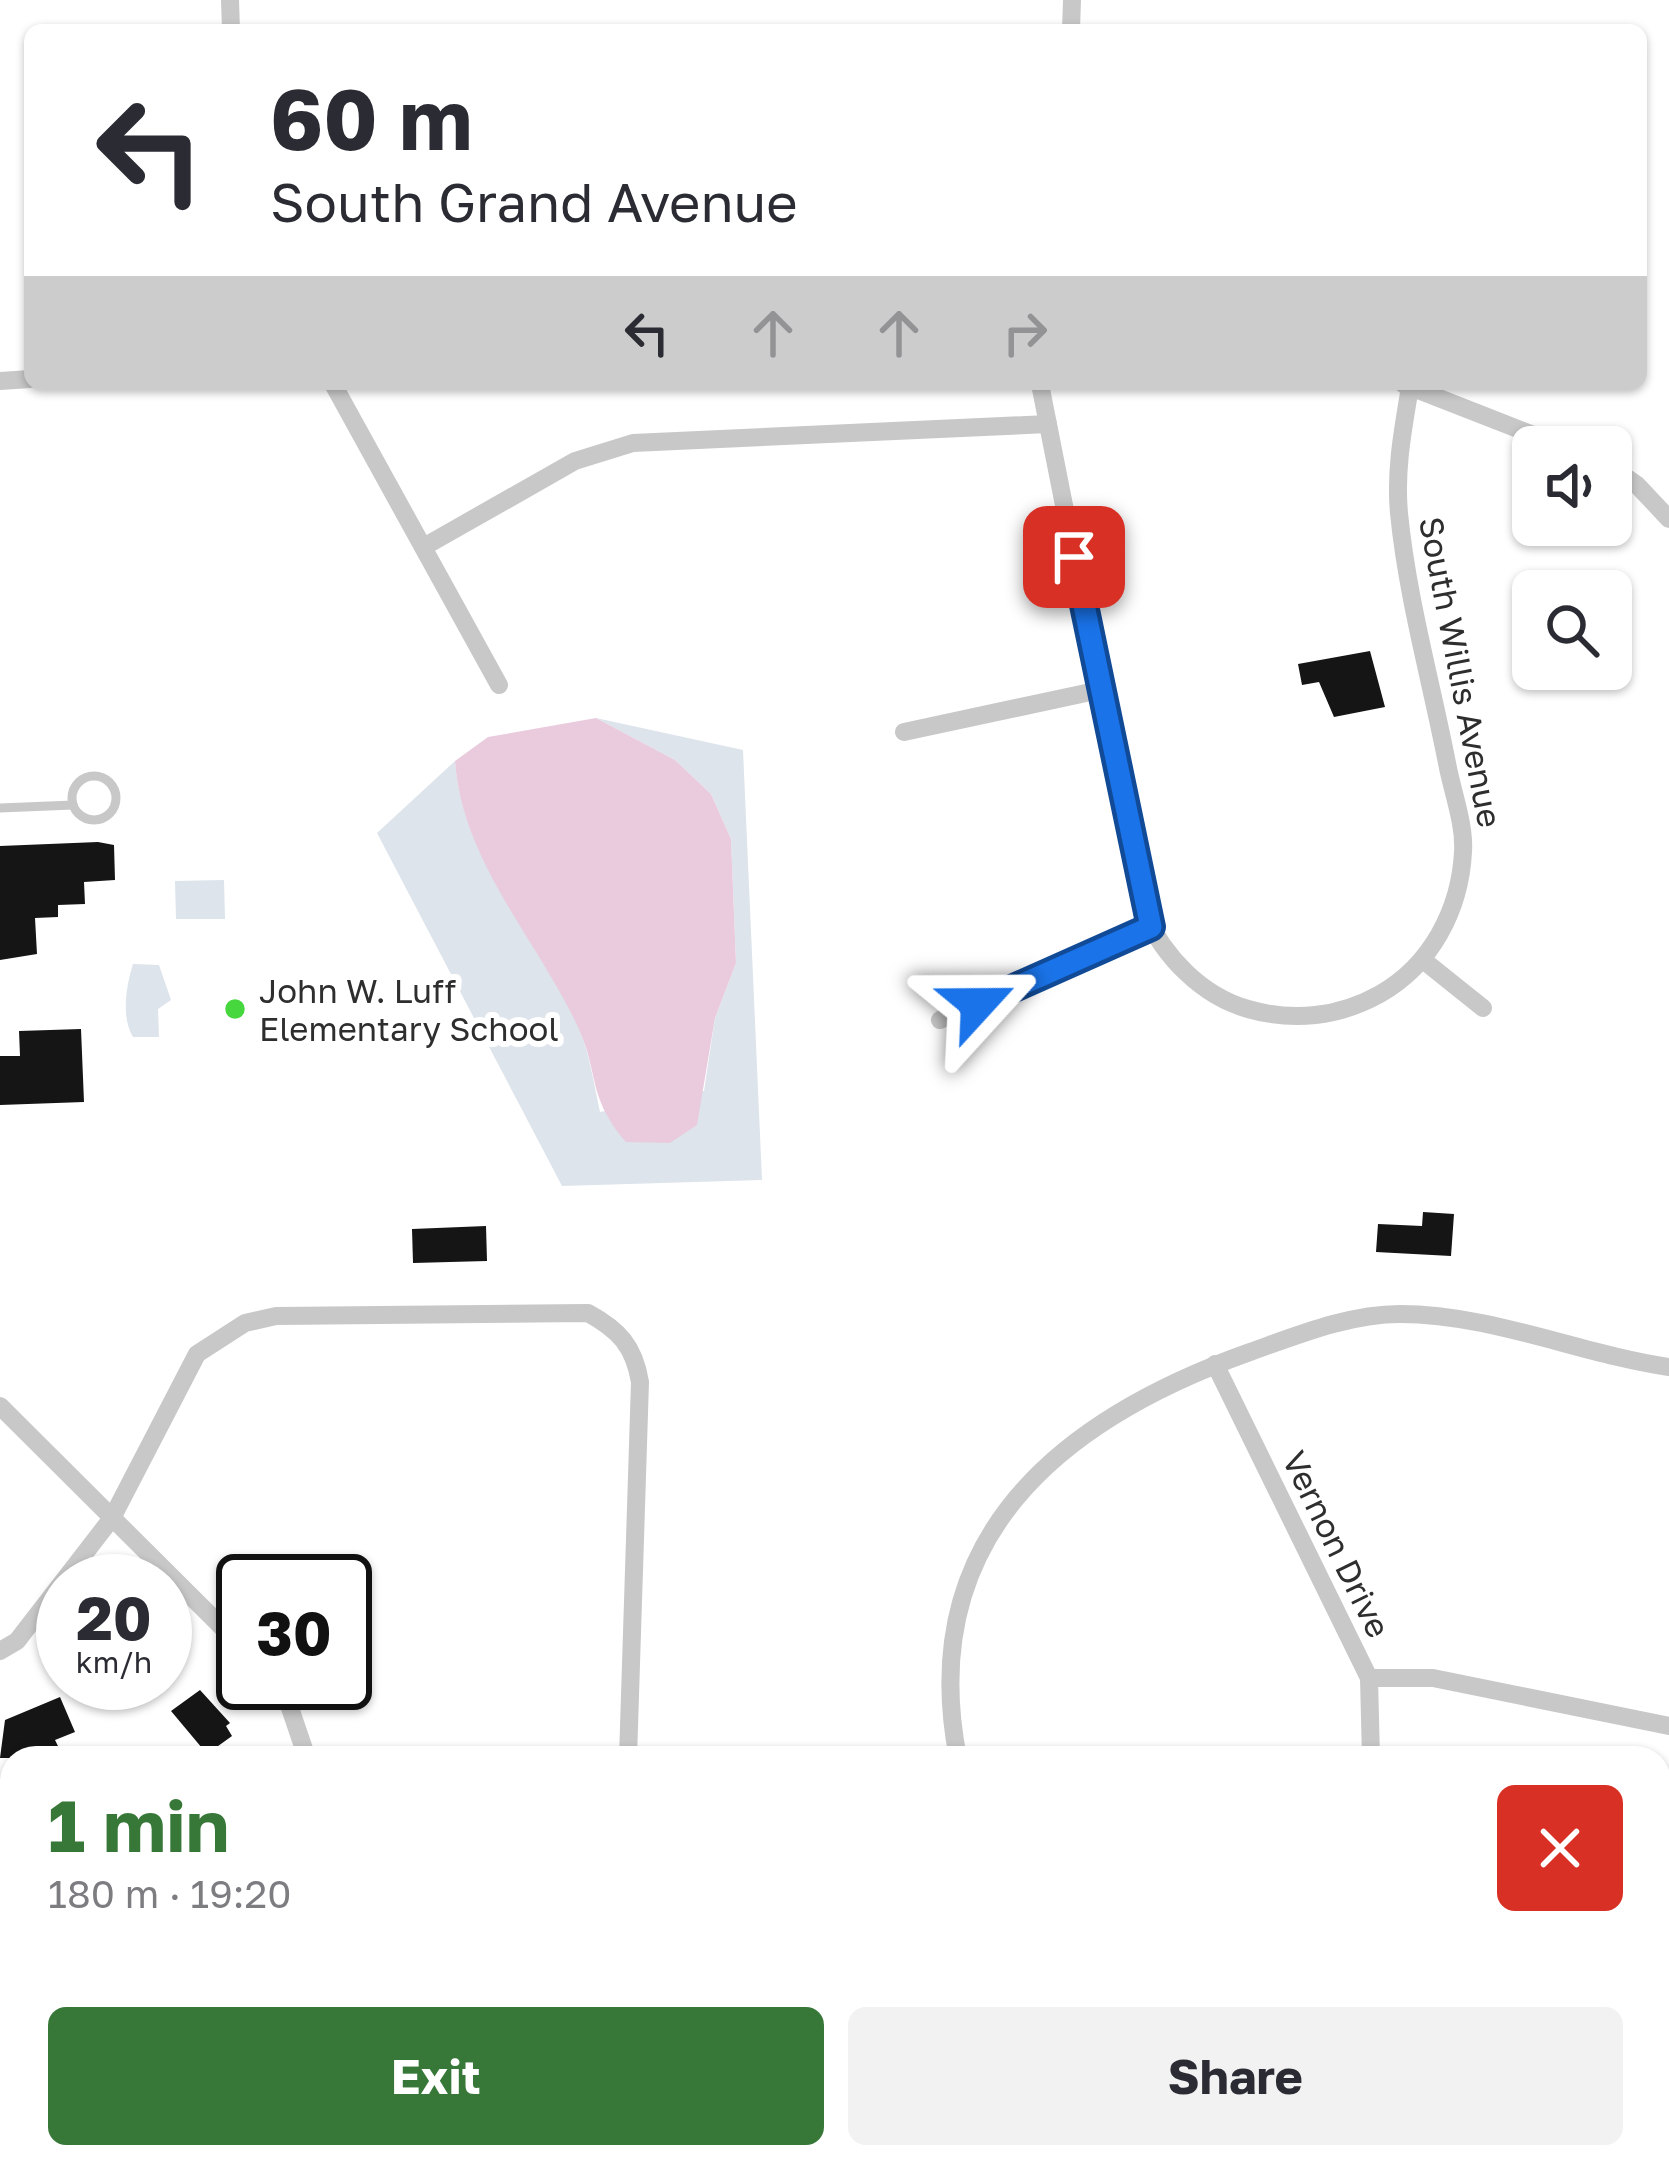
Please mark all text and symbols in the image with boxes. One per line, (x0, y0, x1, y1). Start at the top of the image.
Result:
text: 60 m (270, 68, 472, 168)
icon: left (72, 72, 228, 228)
text: South Grand Avenue (270, 169, 798, 234)
icon: left (614, 300, 680, 366)
icon: ahead (740, 300, 806, 366)
icon: ahead (866, 300, 932, 366)
icon: right (992, 300, 1058, 366)
map controls (1512, 426, 1632, 690)
button: sound (1512, 426, 1632, 546)
pin (1023, 506, 1125, 608)
street label: South Willis Avenue (1412, 513, 1510, 831)
icon: arrive (1041, 524, 1107, 590)
button: search (1512, 570, 1632, 690)
position arrow (915, 941, 1041, 1067)
place label: John W. Luff Elementary School (259, 971, 559, 1048)
marker: John W. Luff Elementary School (222, 996, 248, 1022)
street label: Vernon Drive (1275, 1444, 1399, 1644)
speed limit sign: 30 (216, 1554, 372, 1710)
text: 20 (76, 1581, 152, 1653)
text: km/h (76, 1644, 152, 1680)
text: 1 min (48, 1781, 229, 1868)
button: close (1497, 1785, 1623, 1911)
text: 180 m · 19:20 (48, 1870, 291, 1917)
button: Exit (48, 2007, 824, 2145)
button: Share (848, 2007, 1623, 2145)

